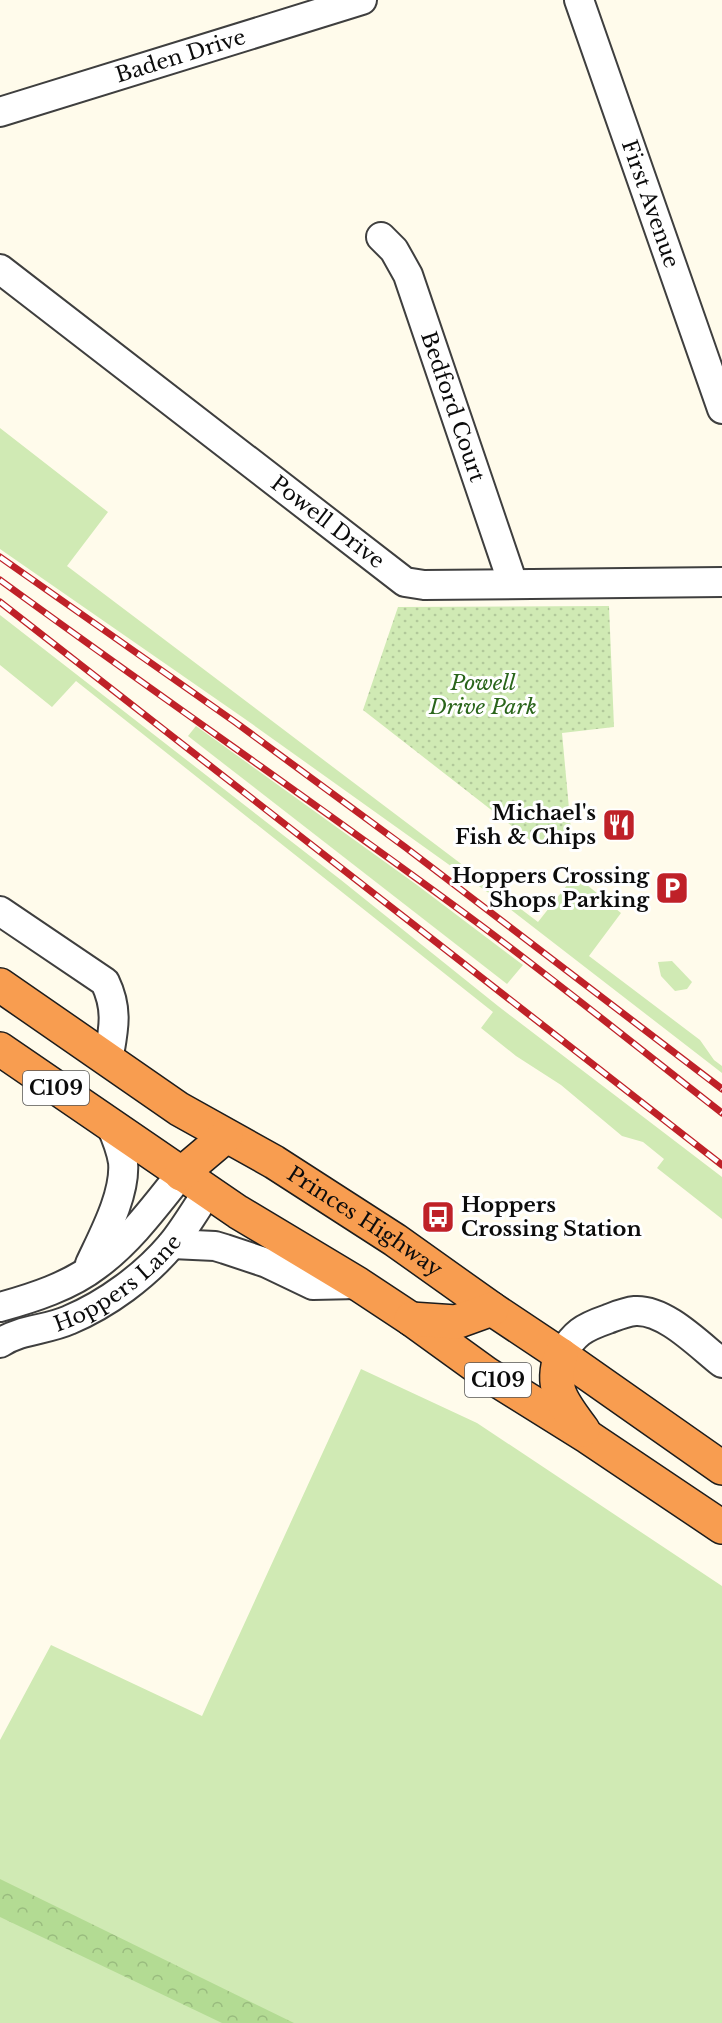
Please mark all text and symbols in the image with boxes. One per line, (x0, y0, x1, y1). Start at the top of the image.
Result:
street label: Baden Drive (112, 24, 249, 88)
street label: First Avenue (616, 136, 685, 271)
street label: Bedford Court (415, 328, 490, 485)
street label: Powell Drive (266, 470, 390, 574)
park label: Powell Drive Park (428, 670, 537, 720)
place label: Michael's Fish & Chips (455, 800, 596, 850)
restaurant icon: Michael's Fish & Chips (601, 807, 637, 843)
place label: Hoppers Crossing Shops Parking (452, 863, 650, 913)
parking icon: Hoppers Crossing Shops Parking (654, 870, 690, 906)
road number: C109 (23, 1071, 89, 1105)
street label: Princes Highway (282, 1161, 448, 1283)
place label: Hoppers Crossing Station (461, 1192, 642, 1242)
bus stop icon: Hoppers Crossing Station (420, 1199, 456, 1235)
street label: Hoppers Lane (50, 1230, 187, 1338)
road number: C109 (465, 1363, 531, 1397)

